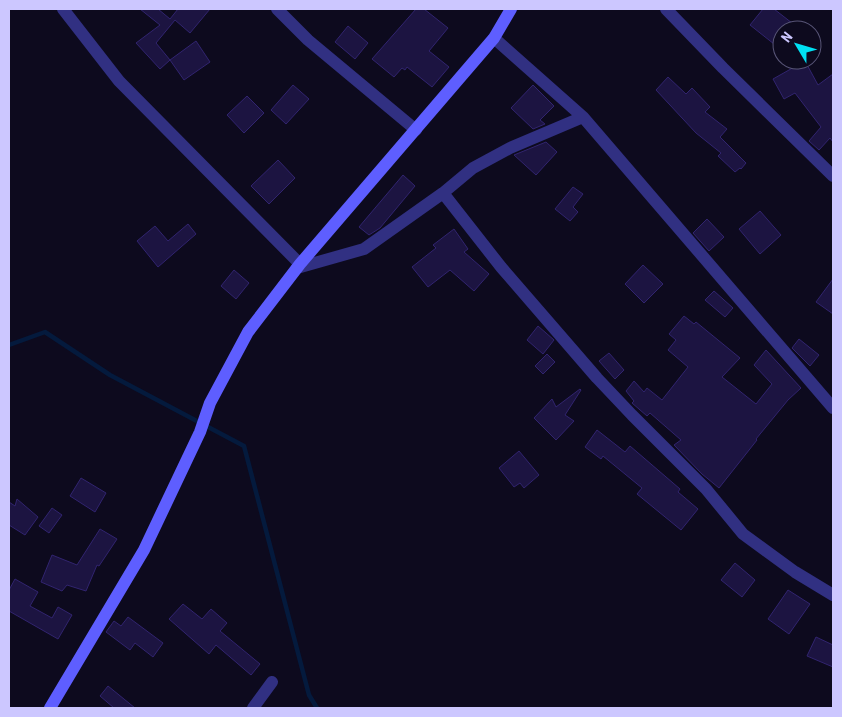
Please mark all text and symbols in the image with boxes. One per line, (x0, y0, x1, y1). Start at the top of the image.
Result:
north arrow (772, 20, 822, 70)
text: N (778, 29, 796, 45)

